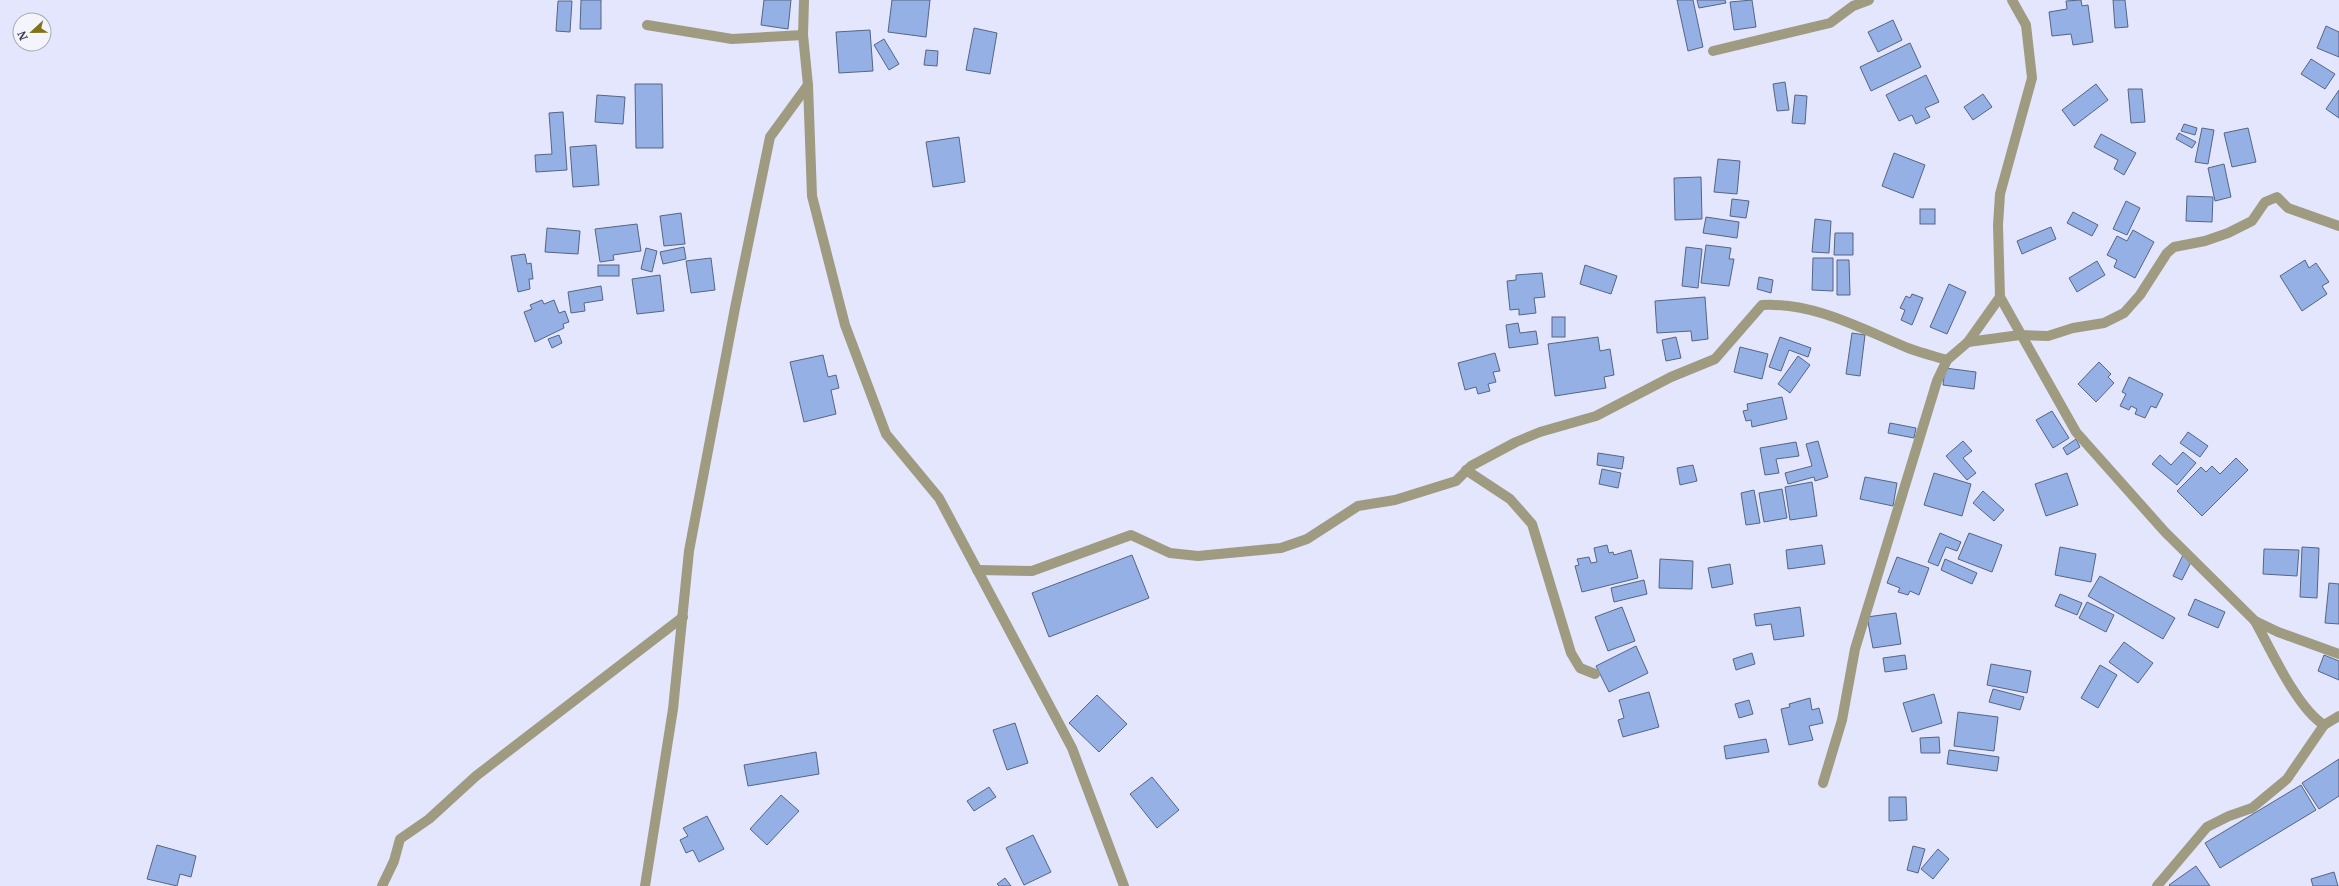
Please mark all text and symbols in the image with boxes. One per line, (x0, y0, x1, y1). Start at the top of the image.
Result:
north arrow (12, 12, 52, 52)
text: N (14, 29, 31, 42)

